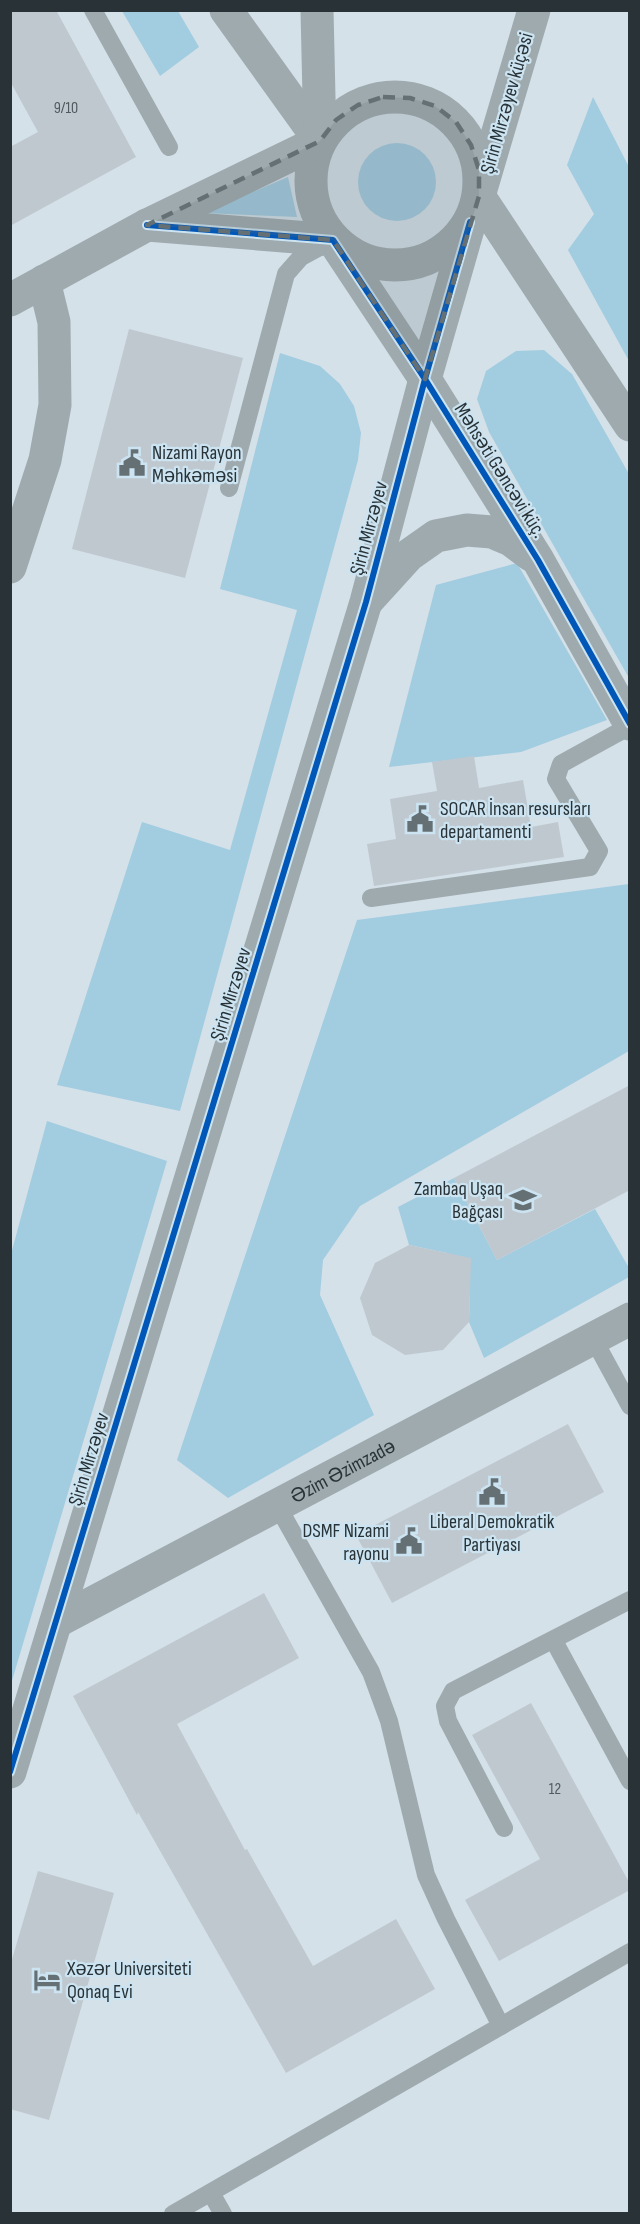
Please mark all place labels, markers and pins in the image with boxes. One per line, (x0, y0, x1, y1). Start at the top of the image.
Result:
place label: Nizami Rayon Məhkəməsi (152, 441, 242, 488)
public building icon: Nizami Rayon Məhkəməsi (117, 448, 147, 478)
place label: SOCAR İnsan resursları departamenti (440, 797, 591, 844)
public building icon: SOCAR İnsan resursları departamenti (405, 804, 435, 834)
place label: Zambaq Uşaq Bağçası (414, 1177, 503, 1224)
school or university icon: Zambaq Uşaq Bağçası (508, 1185, 538, 1215)
public building icon: Liberal Demokratik Partiyası (477, 1477, 507, 1507)
place label: Liberal Demokratik Partiyası (430, 1510, 555, 1557)
place label: DSMF Nizami rayonu (302, 1519, 389, 1566)
public building icon: DSMF Nizami rayonu (394, 1526, 424, 1556)
place label: Xəzər Universiteti Qonaq Evi (66, 1957, 192, 2004)
hotel icon: Xəzər Universiteti Qonaq Evi (32, 1965, 62, 1995)

